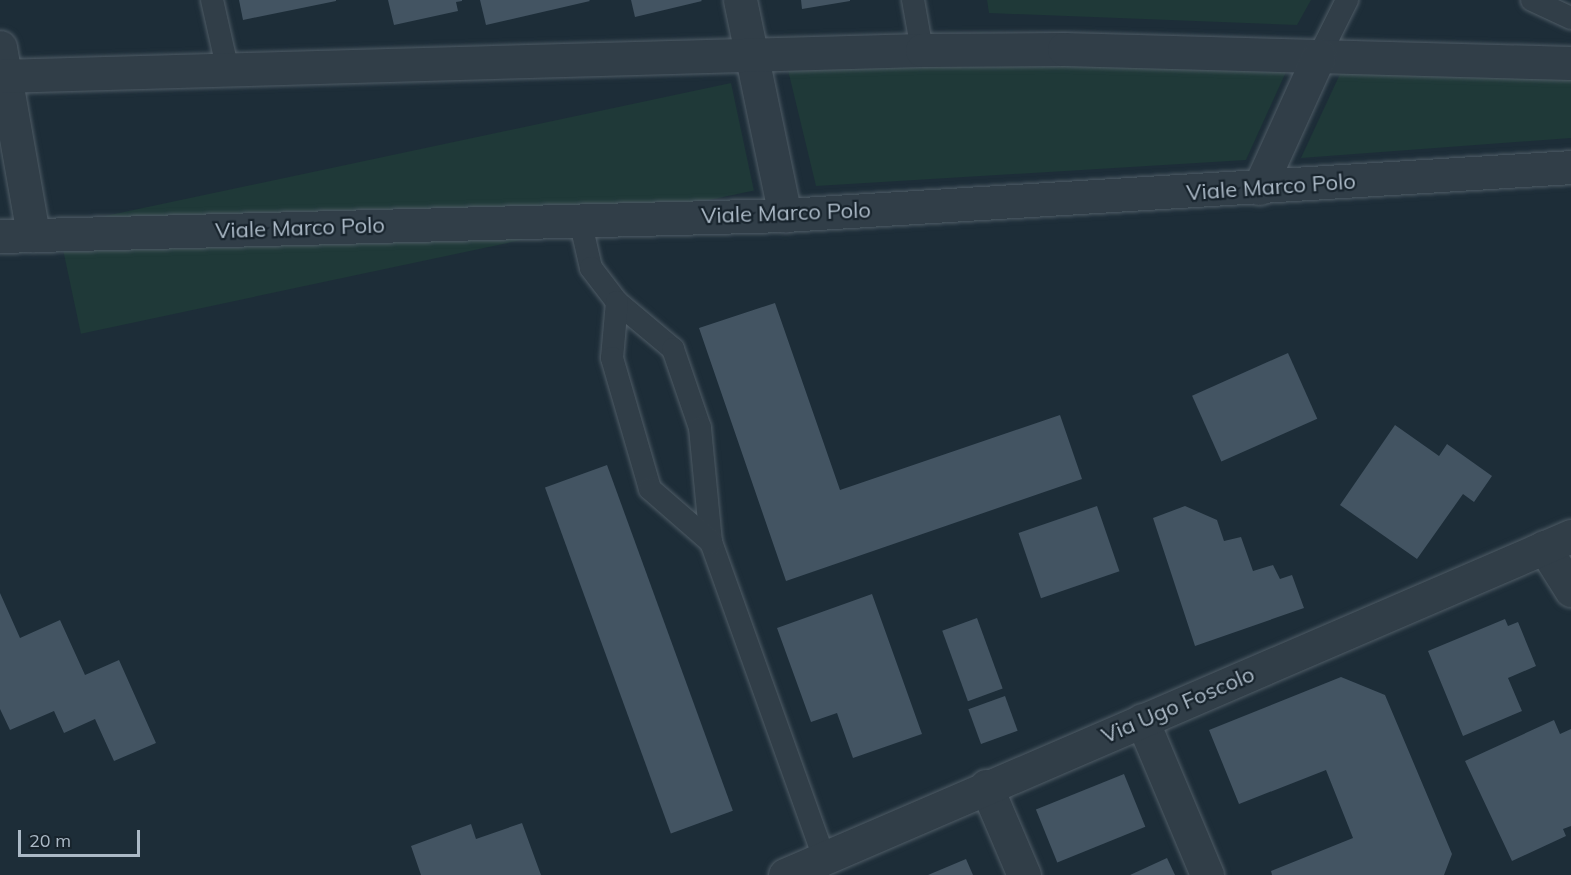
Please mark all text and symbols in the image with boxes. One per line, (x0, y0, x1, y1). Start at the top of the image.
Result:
street label: Viale Marco Polo (1185, 168, 1357, 206)
street label: Viale Marco Polo (701, 197, 871, 229)
street label: Viale Marco Polo (215, 212, 385, 244)
street label: Via Ugo Foscolo (1098, 661, 1258, 749)
scale bar (21, 818, 142, 856)
text: 20 m (29, 829, 71, 852)

